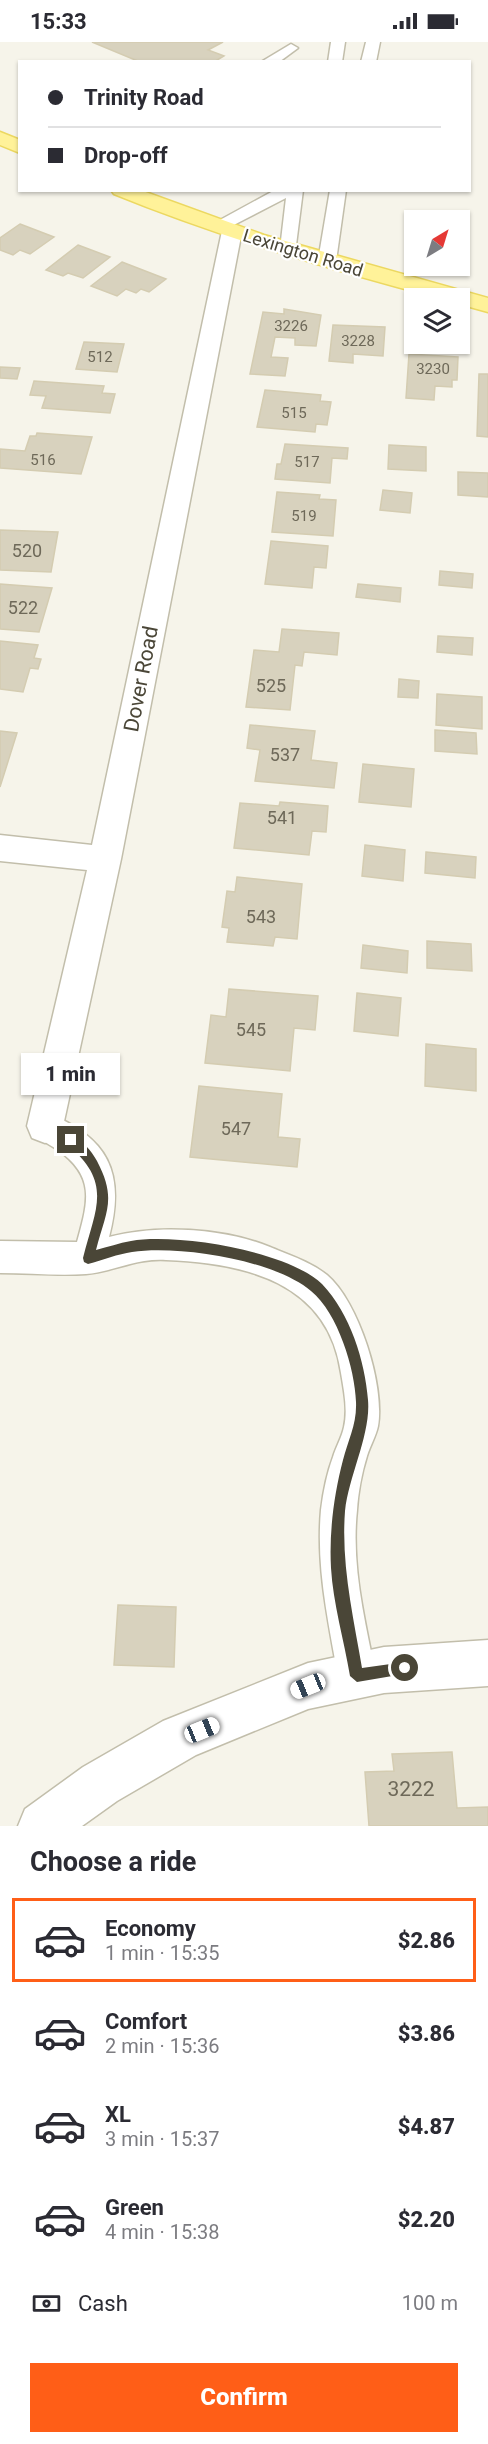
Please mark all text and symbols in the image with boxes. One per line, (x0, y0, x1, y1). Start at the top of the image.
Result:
text: 15:33 (30, 9, 87, 34)
text: Trinity Road (84, 85, 204, 110)
text: Drop-off (84, 143, 168, 168)
north arrow (404, 210, 470, 276)
map controls (404, 210, 470, 354)
street label: Lexington Road (241, 224, 366, 281)
button: layers (404, 288, 470, 354)
house number: 3226 (274, 317, 308, 335)
house number: 3228 (341, 332, 375, 350)
house number: 512 (87, 348, 113, 366)
house number: 3230 (416, 360, 450, 378)
house number: 515 (281, 404, 307, 422)
house number: 516 (30, 451, 56, 469)
house number: 517 (294, 453, 320, 471)
house number: 519 (291, 507, 317, 525)
house number: 520 (12, 540, 42, 561)
house number: 522 (8, 597, 38, 618)
street label: Dover Road (119, 624, 163, 734)
house number: 525 (256, 675, 286, 696)
house number: 537 (270, 744, 300, 765)
house number: 541 (267, 807, 297, 828)
house number: 543 (246, 906, 276, 927)
house number: 545 (236, 1019, 266, 1040)
callout: 1 min (22, 1053, 121, 1095)
text: 1 min (45, 1062, 96, 1086)
house number: 547 (221, 1118, 251, 1139)
route end (57, 1126, 84, 1153)
route start (391, 1654, 418, 1681)
car (288, 1671, 328, 1701)
car (182, 1715, 222, 1745)
house number: 3222 (387, 1777, 435, 1801)
text: Choose a ride (30, 1846, 196, 1878)
icon: car (33, 1913, 87, 1967)
text: Economy (105, 1916, 196, 1941)
text: $2.86 (398, 1928, 455, 1953)
text: 1 min · 15:35 (105, 1941, 220, 1965)
icon: car (33, 2006, 87, 2060)
text: Comfort (105, 2009, 187, 2034)
text: $3.86 (398, 2021, 455, 2046)
text: 2 min · 15:36 (105, 2034, 220, 2058)
icon: car (33, 2099, 87, 2153)
text: XL (105, 2102, 131, 2127)
text: $4.87 (398, 2114, 455, 2139)
text: 3 min · 15:37 (105, 2127, 220, 2151)
icon: car (33, 2192, 87, 2246)
text: Green (105, 2195, 164, 2220)
text: $2.20 (398, 2207, 455, 2232)
text: 4 min · 15:38 (105, 2220, 220, 2244)
icon: cash (30, 2287, 63, 2320)
text: Cash (78, 2291, 128, 2316)
text: 100 m (402, 2291, 458, 2315)
button: Confirm (30, 2363, 458, 2432)

